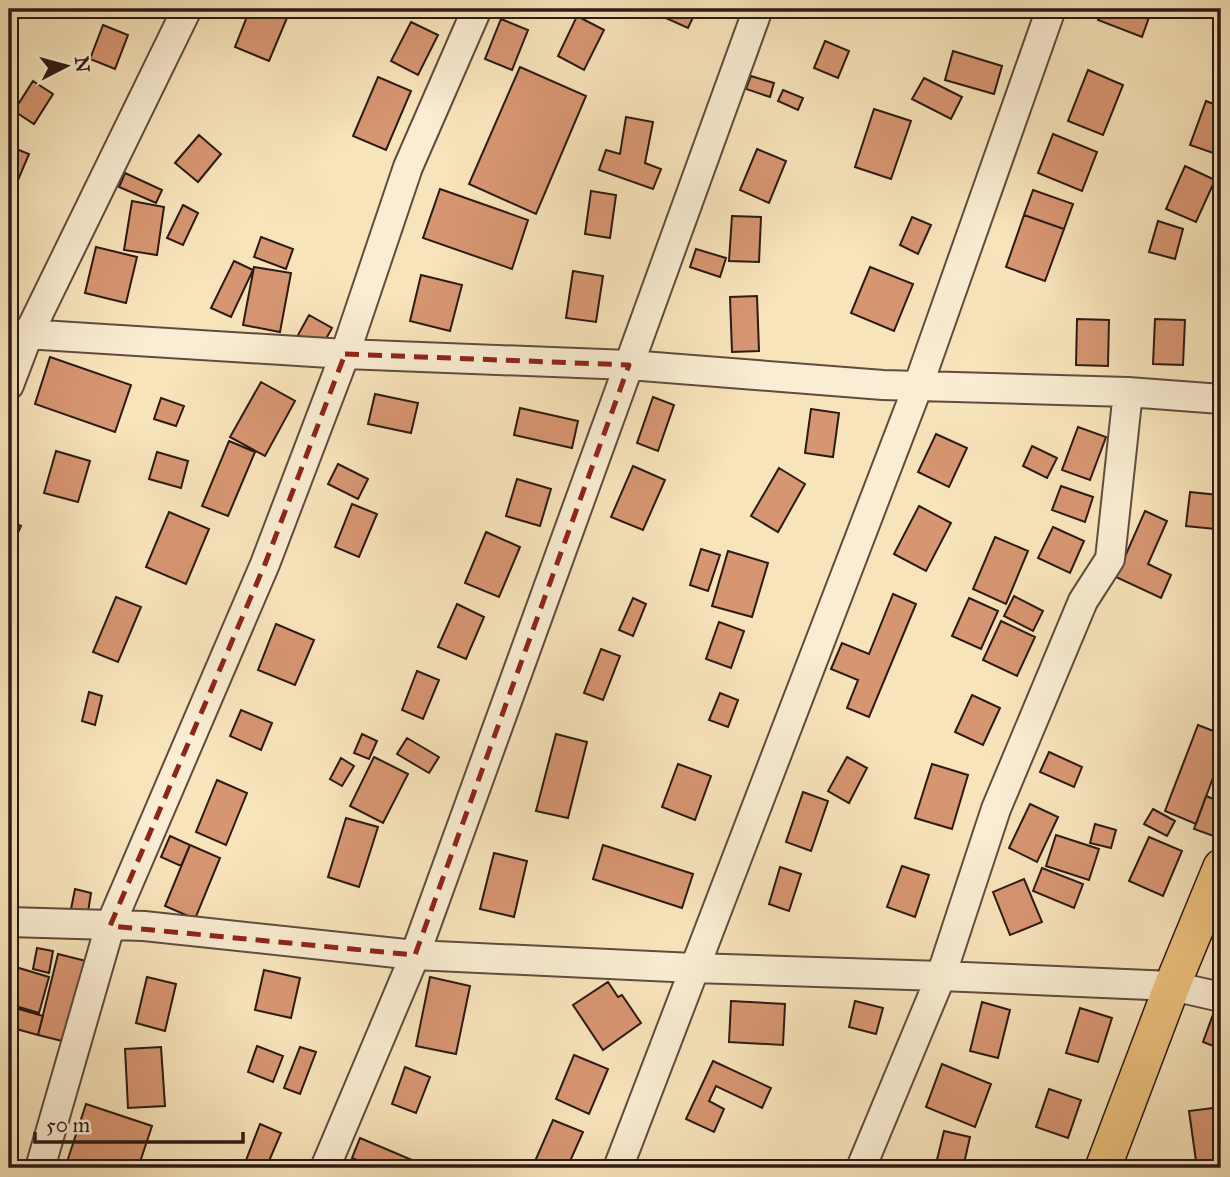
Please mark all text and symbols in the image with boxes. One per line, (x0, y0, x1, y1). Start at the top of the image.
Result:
north arrow (32, 32, 102, 102)
text: N (70, 55, 95, 73)
scale bar (35, 1100, 243, 1144)
text: 50 m (46, 1112, 91, 1138)

